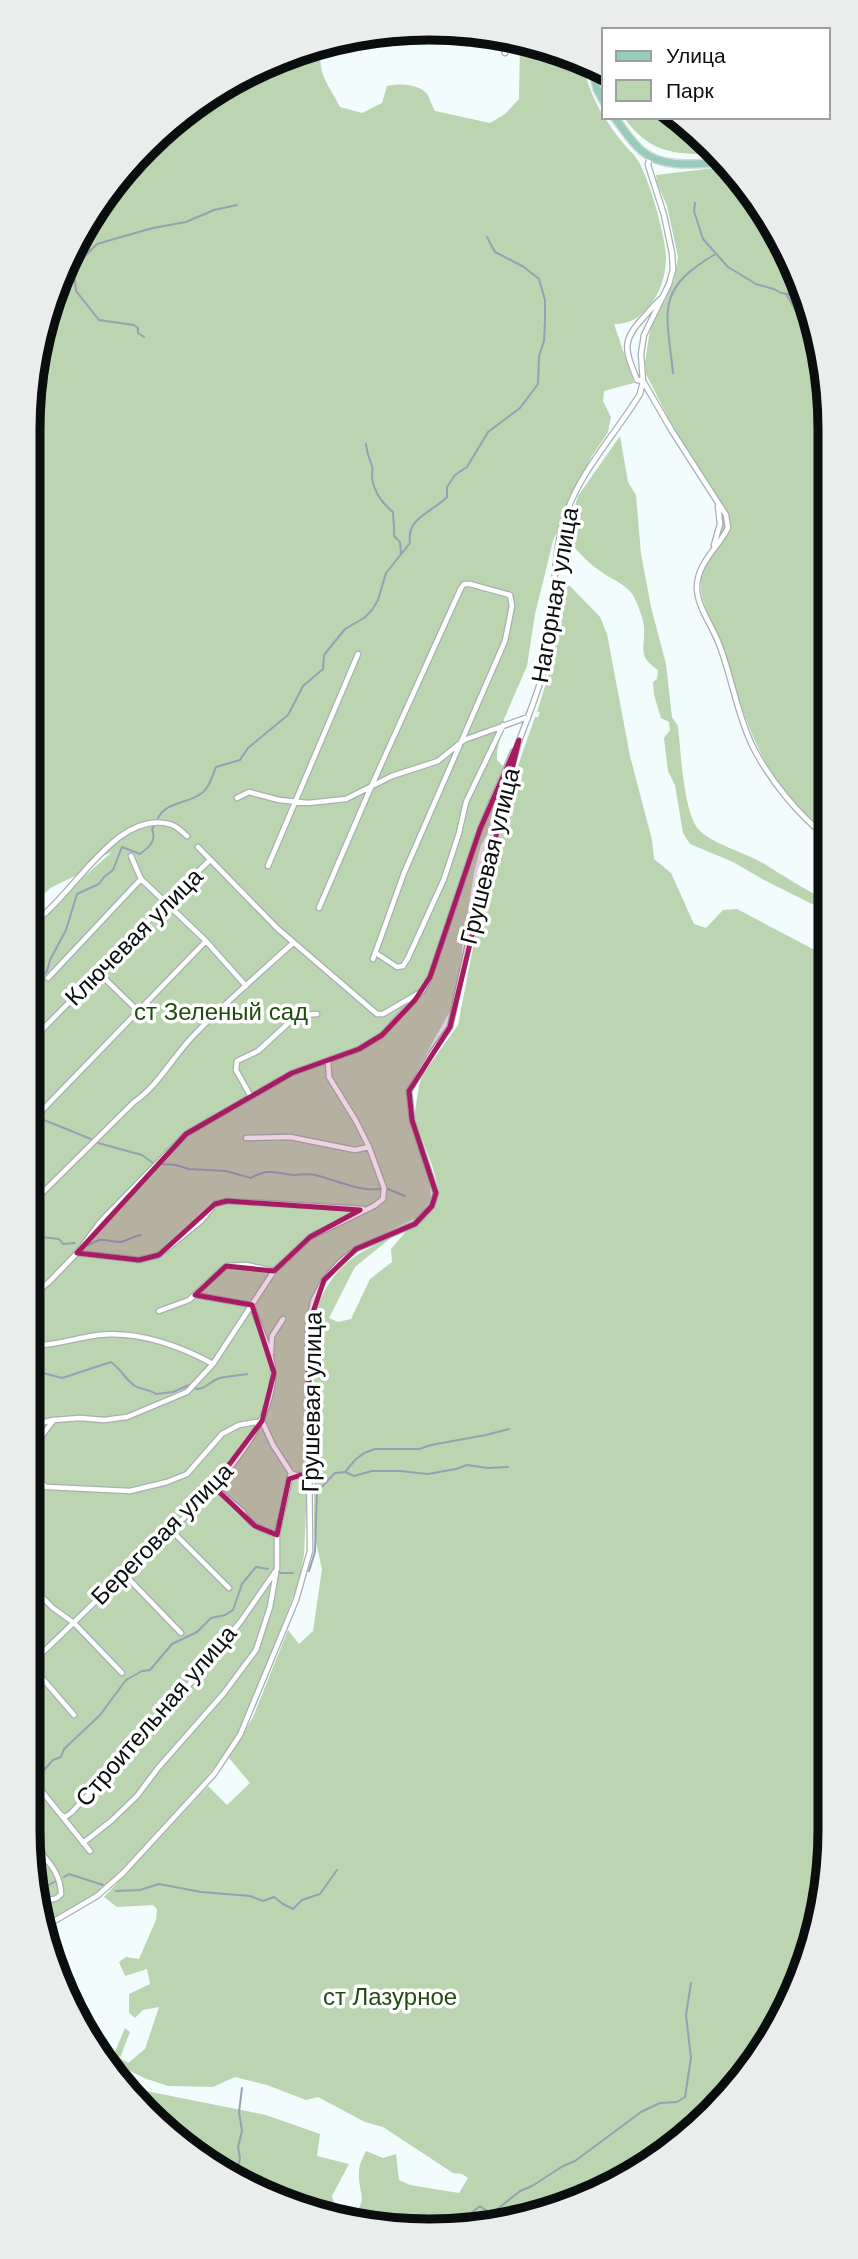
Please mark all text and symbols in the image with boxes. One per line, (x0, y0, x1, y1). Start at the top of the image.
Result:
legend (602, 28, 830, 119)
text: Улица (666, 44, 726, 67)
text: Парк (666, 79, 714, 102)
street label: Нагорная улица (526, 504, 583, 685)
street label: Грушевая улица (455, 764, 525, 947)
street label: Ключевая улица (59, 862, 208, 1011)
park label: ст Зеленый сад (134, 998, 308, 1025)
street label: Грушевая улица (296, 1311, 327, 1493)
street label: Береговая улица (85, 1457, 238, 1610)
street label: Строительная улица (70, 1619, 242, 1811)
park label: ст Лазурное (323, 1983, 457, 2010)

